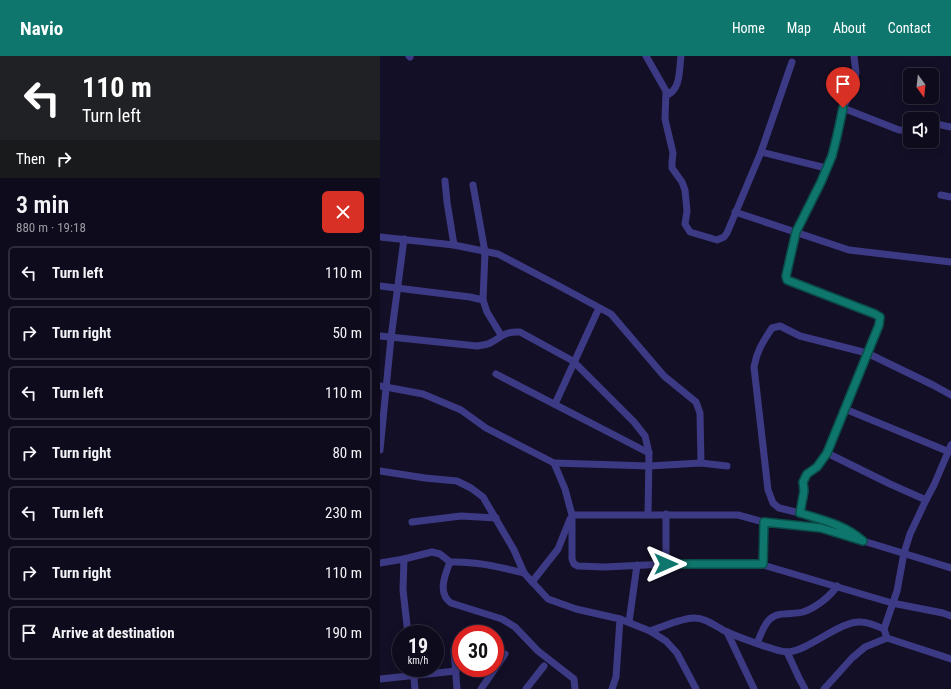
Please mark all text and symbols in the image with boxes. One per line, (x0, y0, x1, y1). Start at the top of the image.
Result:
text: Navio (20, 17, 63, 40)
text: Home (732, 20, 765, 36)
text: Map (787, 20, 811, 36)
text: About (833, 20, 866, 36)
text: Contact (888, 20, 931, 36)
pin (826, 67, 860, 108)
north arrow (903, 68, 939, 104)
map controls (903, 68, 939, 148)
text: 110 m (82, 71, 152, 104)
icon: left (16, 72, 68, 124)
icon: arrive (832, 73, 854, 95)
text: Turn left (82, 105, 141, 126)
button: sound (903, 112, 939, 148)
icon: right (53, 148, 75, 170)
text: Then (16, 150, 45, 168)
text: 3 min (16, 191, 69, 219)
button: close (322, 191, 364, 233)
text: 880 m · 19:18 (16, 220, 86, 235)
icon: left (18, 262, 40, 284)
text: Turn left (52, 264, 103, 282)
text: 110 m (325, 264, 362, 282)
icon: right (18, 322, 40, 344)
text: Turn right (52, 324, 111, 342)
text: 50 m (332, 324, 362, 342)
icon: left (18, 382, 40, 404)
text: Turn left (52, 384, 103, 402)
text: 110 m (325, 384, 362, 402)
icon: right (18, 442, 40, 464)
text: Turn right (52, 444, 111, 462)
text: 80 m (332, 444, 362, 462)
icon: left (18, 502, 40, 524)
text: Turn left (52, 504, 103, 522)
text: 230 m (325, 504, 362, 522)
position arrow (645, 543, 687, 585)
icon: right (18, 562, 40, 584)
text: Turn right (52, 564, 111, 582)
text: 110 m (325, 564, 362, 582)
icon: arrive (18, 622, 40, 644)
text: Arrive at destination (52, 624, 175, 642)
text: 190 m (325, 624, 362, 642)
speed limit sign: 30 (452, 625, 504, 677)
text: 19 (408, 634, 428, 658)
text: km/h (408, 655, 428, 666)

